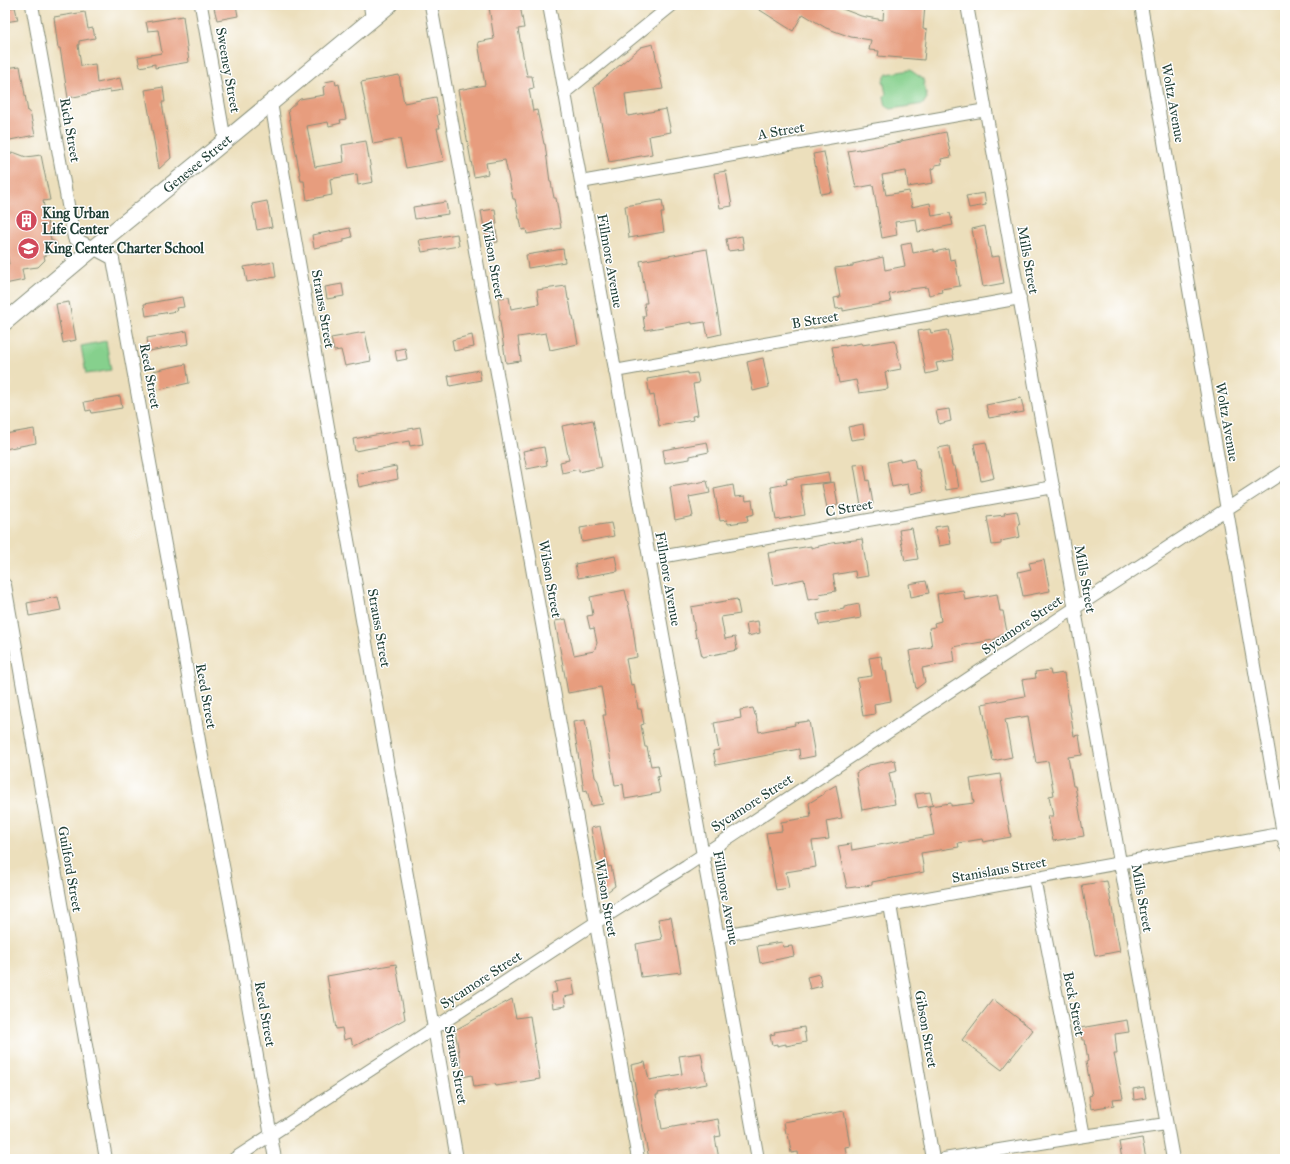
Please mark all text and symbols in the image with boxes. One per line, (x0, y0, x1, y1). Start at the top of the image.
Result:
street label: Sweeney Street (212, 26, 244, 114)
street label: Woltz Avenue (1158, 62, 1188, 144)
street label: Rich Street (56, 96, 84, 164)
street label: A Street (755, 119, 806, 144)
street label: Genesee Street (159, 130, 235, 197)
place label: King Urban Life Center (42, 205, 110, 238)
building icon: King Urban Life Center (13, 208, 39, 234)
street label: Fillmore Avenue (593, 213, 627, 310)
street label: Wilson Street (478, 220, 508, 300)
street label: Mills Street (1014, 225, 1042, 295)
school or university icon: King Center Charter School (16, 235, 42, 261)
place label: King Center Charter School (44, 240, 205, 258)
street label: Strauss Street (308, 268, 338, 350)
street label: B Street (790, 308, 840, 332)
street label: Reed Street (136, 342, 164, 410)
street label: Woltz Avenue (1212, 381, 1242, 463)
street label: C Street (824, 496, 874, 520)
street label: Fillmore Avenue (651, 531, 685, 628)
street label: Wilson Street (535, 539, 565, 619)
street label: Mills Street (1071, 544, 1099, 614)
street label: Strauss Street (364, 587, 394, 669)
street label: Sycamore Street (978, 592, 1066, 658)
street label: Reed Street (192, 662, 220, 730)
street label: Sycamore Street (708, 770, 796, 836)
street label: Guilford Street (54, 825, 86, 913)
street label: Fillmore Avenue (709, 850, 743, 947)
street label: Stanislaus Street (950, 853, 1048, 887)
street label: Wilson Street (591, 858, 621, 938)
street label: Mills Street (1128, 863, 1156, 933)
street label: Sycamore Street (437, 947, 525, 1013)
street label: Beck Street (1059, 970, 1089, 1038)
street label: Reed Street (251, 980, 279, 1048)
street label: Gibson Street (911, 989, 941, 1069)
street label: Strauss Street (441, 1024, 471, 1106)

